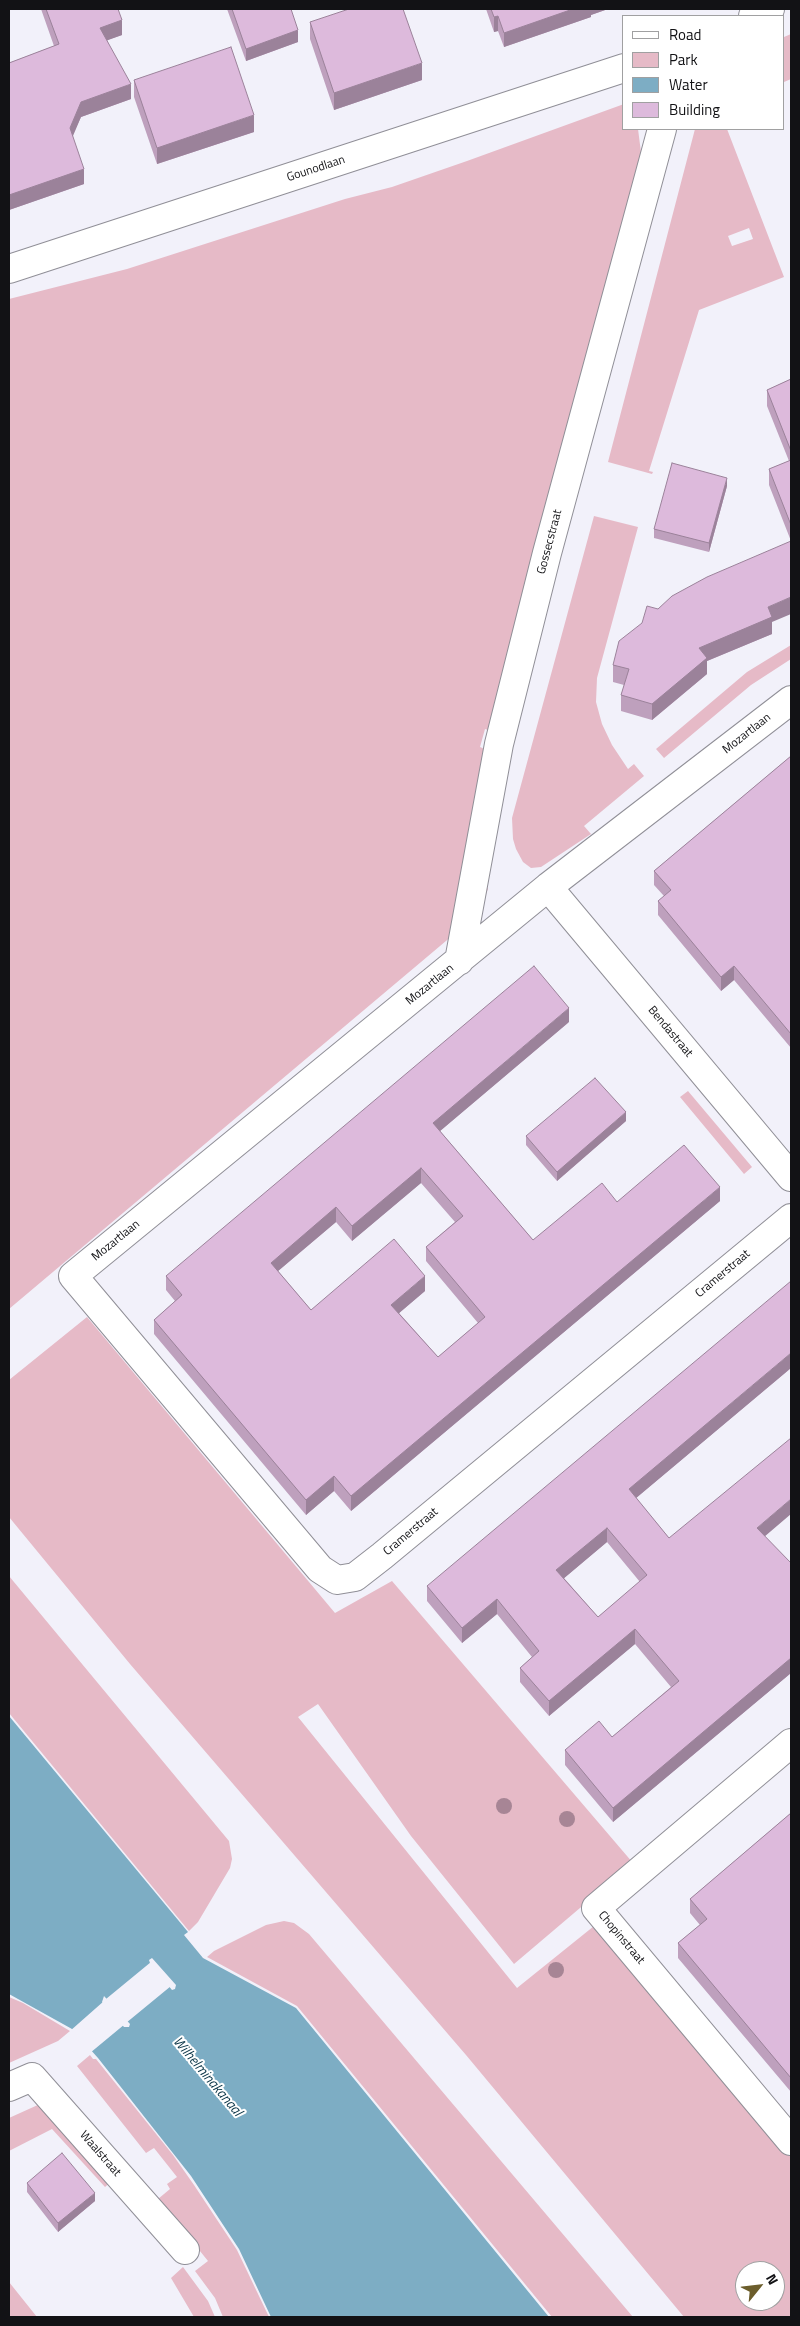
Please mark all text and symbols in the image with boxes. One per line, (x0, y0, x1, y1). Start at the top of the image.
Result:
legend (622, 15, 785, 130)
text: Road (669, 23, 701, 46)
text: Park (669, 48, 698, 71)
text: Water (669, 73, 708, 96)
text: Building (669, 98, 720, 121)
street label: Gounodlaan (285, 153, 347, 185)
street label: Gossecstraat (534, 508, 566, 576)
street label: Mozartlaan (720, 711, 774, 757)
street label: Mozartlaan (403, 961, 457, 1009)
street label: Bendastraat (644, 1003, 696, 1061)
street label: Mozartlaan (89, 1217, 143, 1265)
street label: Cramerstraat (693, 1247, 753, 1301)
street label: Cramerstraat (381, 1505, 441, 1559)
street label: Chopinstraat (595, 1909, 647, 1967)
water label: Wilhelminakanaal (169, 2034, 245, 2120)
street label: Waalstraat (76, 2128, 124, 2180)
north arrow (735, 2261, 785, 2311)
text: N (761, 2270, 784, 2288)

